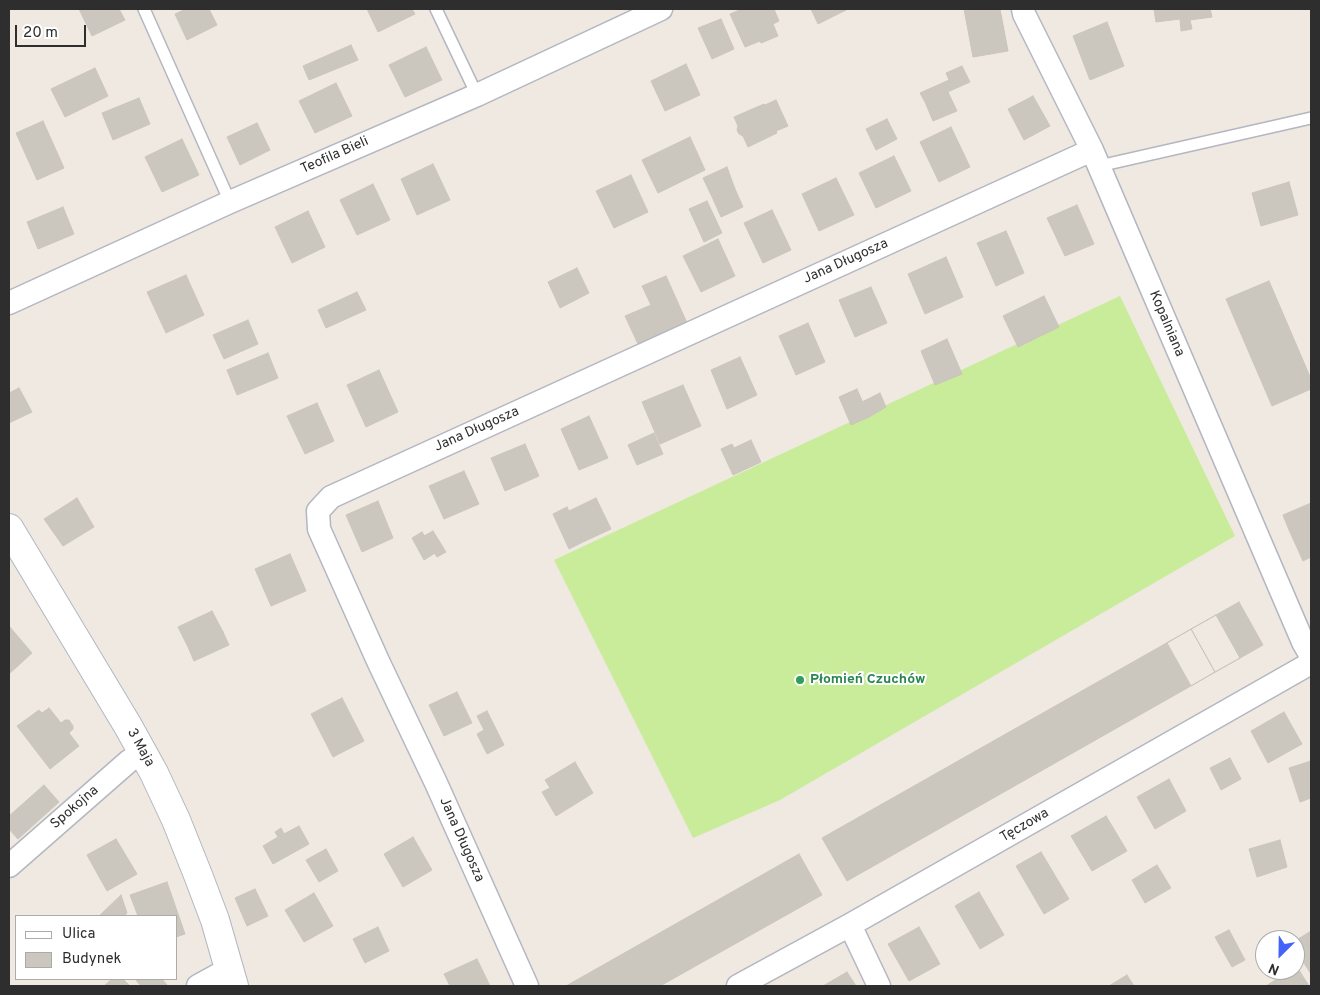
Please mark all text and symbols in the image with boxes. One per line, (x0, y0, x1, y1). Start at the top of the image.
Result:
scale bar (18, 15, 89, 47)
text: 20 m (23, 24, 58, 43)
street label: Teofila Bieli (299, 134, 371, 178)
street label: Jana Długosza (801, 236, 891, 288)
street label: Kopalniana (1145, 288, 1187, 360)
street label: Jana Długosza (432, 404, 522, 456)
place label: Płomień Czuchów (810, 672, 926, 688)
marker: Płomień Czuchów (794, 674, 806, 686)
street label: 3 Maja (123, 726, 157, 770)
street label: Spokojna (48, 783, 102, 833)
street label: Jana Długosza (435, 795, 487, 885)
street label: Tęczowa (998, 805, 1052, 847)
legend (15, 915, 178, 980)
text: Ulica (62, 925, 95, 944)
north arrow (1255, 930, 1305, 980)
text: Budynek (62, 950, 121, 969)
text: N (1266, 959, 1282, 978)

